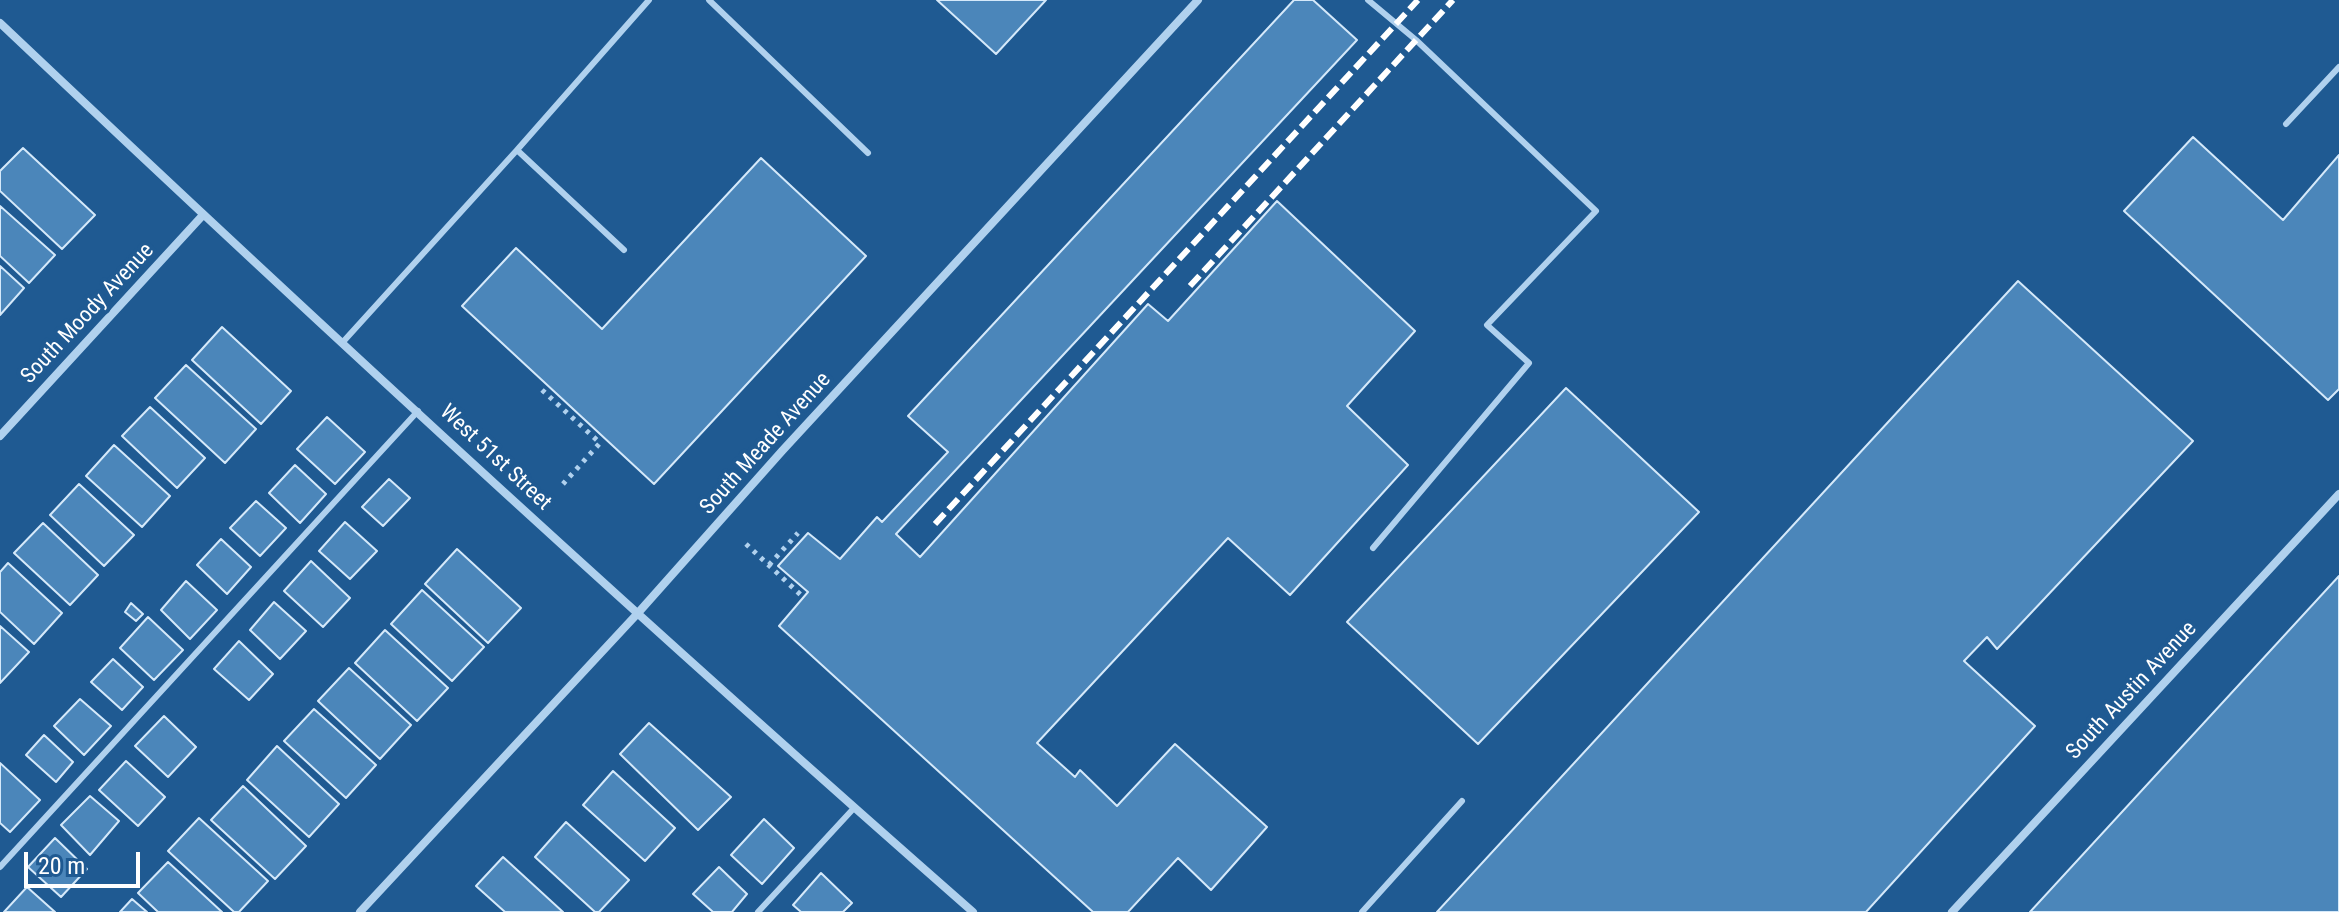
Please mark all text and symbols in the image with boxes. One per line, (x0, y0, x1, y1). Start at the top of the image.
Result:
street label: South Moody Avenue (16, 238, 160, 390)
street label: South Meade Avenue (695, 367, 837, 521)
street label: West 51st Street (434, 400, 556, 516)
street label: South Austin Avenue (2061, 617, 2203, 765)
scale bar (28, 836, 144, 886)
text: 20 m (38, 852, 85, 880)

